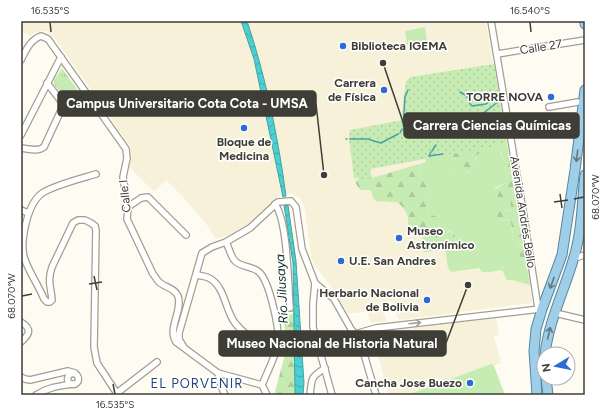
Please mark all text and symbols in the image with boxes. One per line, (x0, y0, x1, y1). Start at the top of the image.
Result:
text: 16.535°S (31, 4, 69, 17)
text: 16.540°S (510, 4, 550, 17)
street label: Calle 27 (519, 37, 564, 57)
place label: Biblioteca IGEMA (351, 39, 448, 53)
marker: Biblioteca IGEMA (338, 41, 348, 51)
place label: Carrera de Física (328, 76, 376, 104)
marker: Carrera de Física (379, 85, 389, 95)
place label: TORRE NOVA (466, 90, 543, 104)
callout: Campus Universitario Cota Cota - UMSA (58, 91, 316, 116)
marker: TORRE NOVA (546, 92, 556, 102)
text: Campus Universitario Cota Cota - UMSA (66, 96, 309, 111)
callout: Carrera Ciencias Químicas (404, 113, 579, 138)
text: Carrera Ciencias Químicas (413, 118, 571, 133)
marker: Bloque de Medicina (239, 123, 249, 133)
place label: Bloque de Medicina (217, 135, 272, 163)
one-way arrow (573, 149, 580, 162)
street label: Avenida Andrés Bello (507, 155, 539, 269)
text: 68.070°W (589, 174, 602, 220)
street label: Calle I (116, 179, 134, 213)
place label: Museo Astronímico (407, 224, 475, 252)
marker: Museo Astronímico (394, 233, 404, 243)
water label: Río Jilusaya (272, 253, 291, 324)
place label: U.E. San Andres (349, 254, 436, 268)
marker: U.E. San Andres (336, 256, 346, 266)
text: 68.070°W (5, 273, 18, 319)
one-way arrow (547, 277, 555, 289)
place label: Herbario Nacional de Bolivia (319, 286, 419, 314)
marker: Herbario Nacional de Bolivia (422, 295, 432, 305)
one-way arrow (408, 320, 421, 327)
one-way arrow (546, 327, 554, 340)
callout: Museo Nacional de Historia Natural (219, 331, 446, 356)
text: Museo Nacional de Historia Natural (227, 336, 437, 351)
north arrow (536, 346, 576, 386)
text: N (540, 362, 554, 373)
district label: EL PORVENIR (151, 376, 243, 391)
place label: Cancha Jose Buezo (355, 376, 462, 390)
marker: Cancha Jose Buezo (465, 378, 475, 388)
text: 16.535°S (96, 398, 134, 411)

